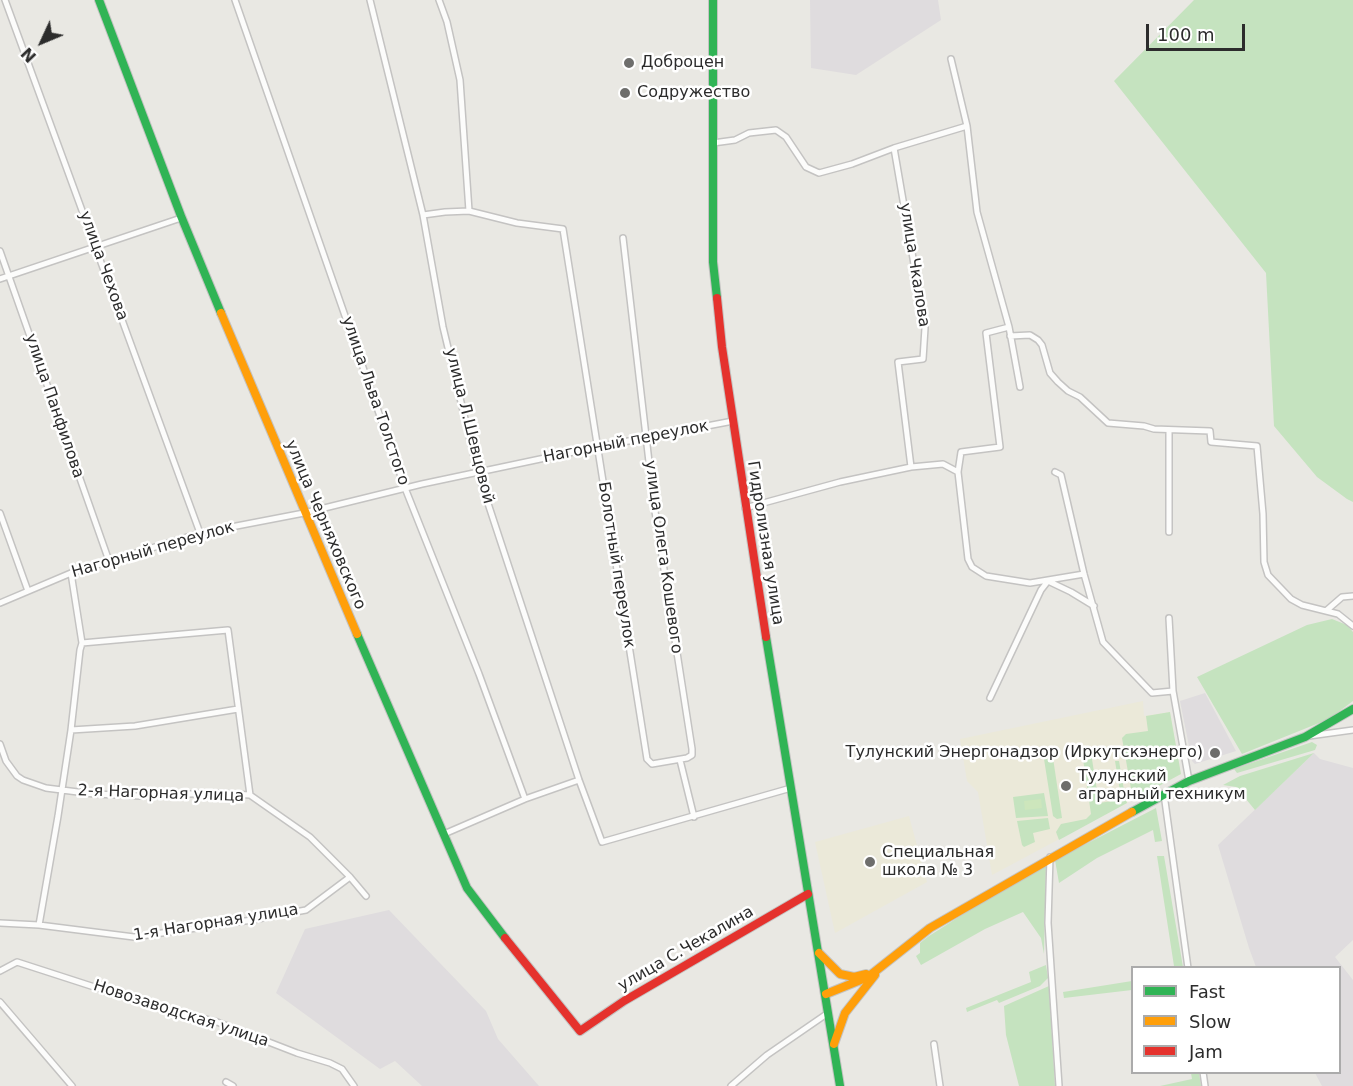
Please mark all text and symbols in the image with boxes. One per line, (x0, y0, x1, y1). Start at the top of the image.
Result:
north arrow (12, 12, 72, 72)
scale bar (1149, 12, 1248, 50)
text: 100 m (1157, 24, 1215, 45)
text: N (17, 43, 40, 66)
place label: Доброцен (641, 53, 724, 73)
marker: Доброцен (622, 56, 636, 70)
place label: Содружество (637, 83, 750, 103)
marker: Содружество (618, 86, 632, 100)
street label: улица Чкалова (895, 201, 933, 329)
street label: улица Чехова (74, 209, 132, 323)
street label: улица Льва Толстого (337, 314, 413, 488)
street label: улица Панфилова (20, 331, 88, 481)
street label: улица Л.Шевцовой (440, 346, 498, 506)
street label: Нагорный переулок (542, 417, 710, 467)
street label: улица Черняховского (281, 437, 369, 613)
street label: улица Олега Кошевого (640, 459, 686, 655)
street label: Гидролизная улица (743, 459, 787, 627)
street label: Болотный переулок (593, 480, 639, 650)
street label: Нагорный переулок (70, 518, 236, 582)
place label: Тулунский Энергонадзор (Иркутскэнерго) (846, 743, 1203, 763)
marker: Тулунский Энергонадзор (Иркутскэнерго) (1208, 746, 1222, 760)
place label: Тулунский аграрный техникум (1078, 767, 1246, 805)
marker: Тулунский аграрный техникум (1059, 779, 1073, 793)
street label: 2-я Нагорная улица (77, 781, 245, 807)
place label: Специальная школа № 3 (882, 843, 994, 881)
marker: Специальная школа № 3 (863, 855, 877, 869)
street label: 1-я Нагорная улица (132, 900, 300, 946)
street label: улица С.Чекалина (615, 902, 757, 996)
legend (1131, 966, 1341, 1074)
street label: Новозаводская улица (91, 977, 271, 1051)
text: Fast (1189, 981, 1225, 1002)
text: Slow (1189, 1011, 1231, 1032)
text: Jam (1189, 1041, 1223, 1062)

